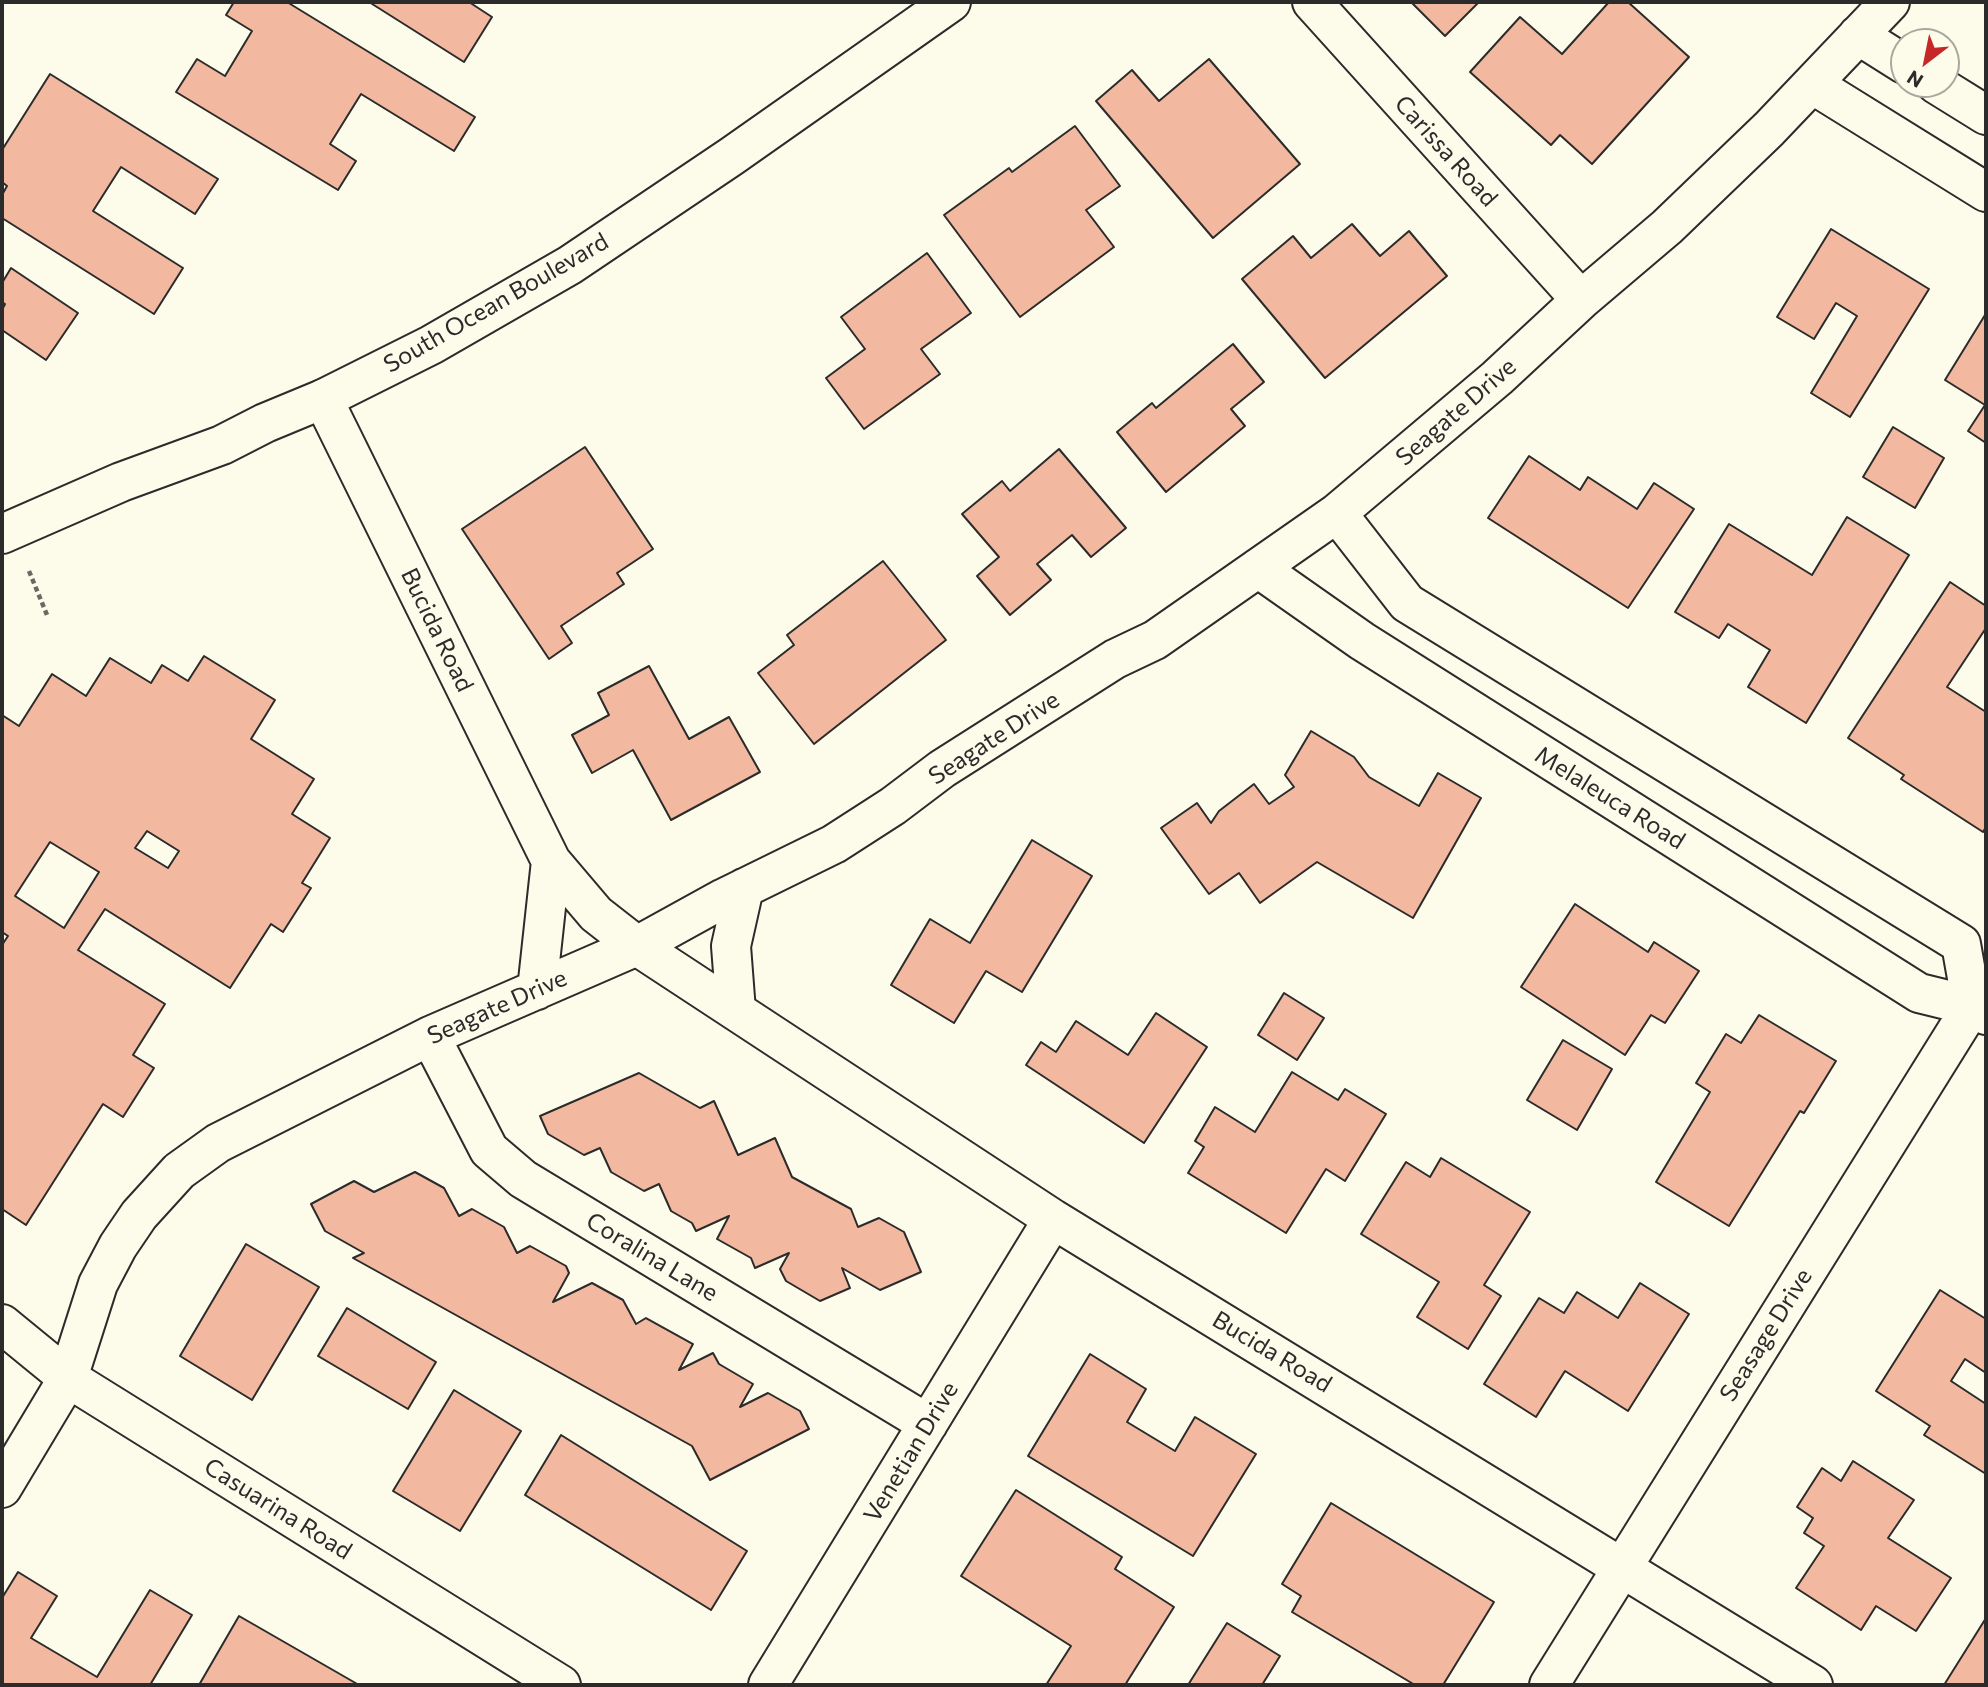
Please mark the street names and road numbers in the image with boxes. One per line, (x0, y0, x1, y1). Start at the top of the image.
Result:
street label: Carissa Road (1389, 89, 1503, 213)
street label: South Ocean Boulevard (379, 227, 613, 379)
street label: Seagate Drive (1390, 352, 1522, 472)
street label: Bucida Road (395, 563, 479, 697)
street label: Seagate Drive (923, 685, 1065, 791)
street label: Melaleuca Road (1530, 740, 1690, 856)
street label: Seagate Drive (423, 963, 571, 1051)
street label: Coralina Lane (581, 1206, 723, 1308)
street label: Seasage Drive (1714, 1263, 1818, 1407)
street label: Bucida Road (1207, 1305, 1337, 1399)
street label: Venetian Drive (858, 1377, 964, 1527)
street label: Casuarina Road (199, 1452, 357, 1566)

